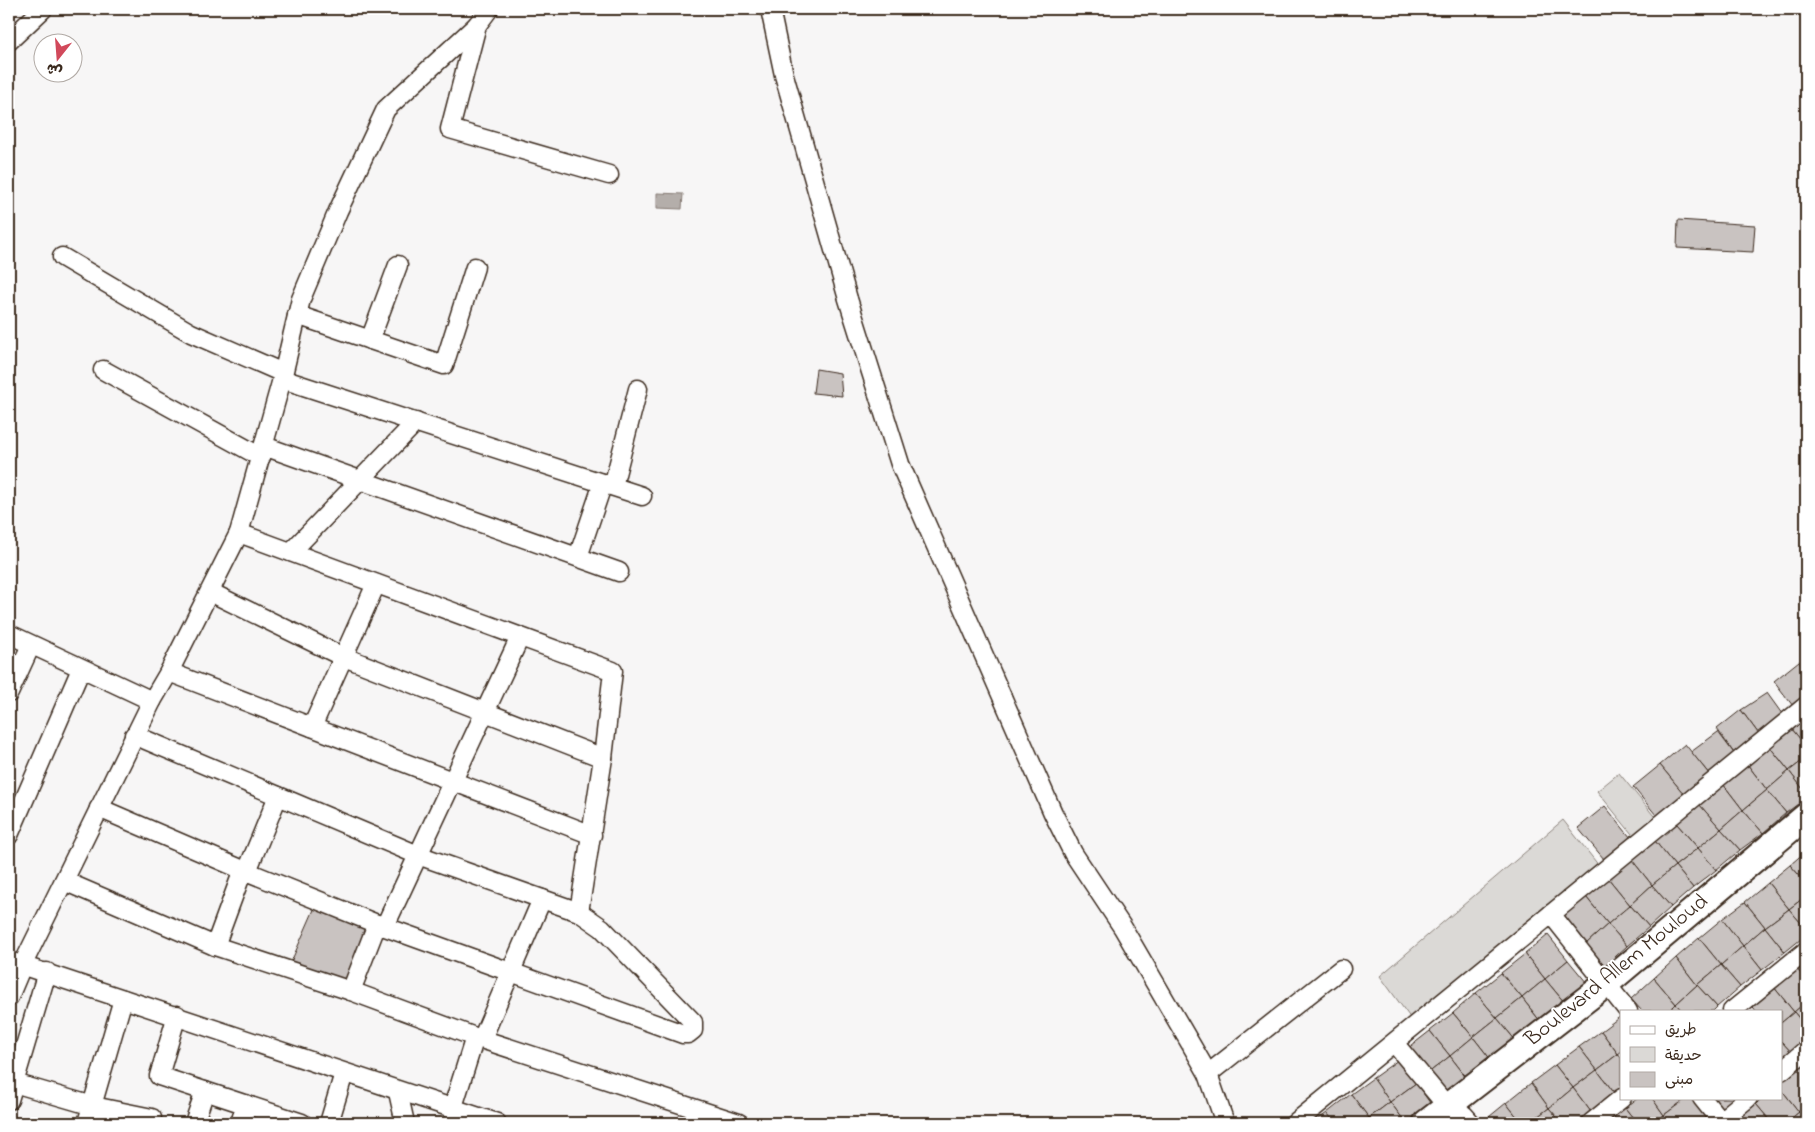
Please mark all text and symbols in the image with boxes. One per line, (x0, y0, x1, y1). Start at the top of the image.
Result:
north arrow (32, 32, 82, 82)
text: ش (44, 57, 65, 81)
street label: Boulevard Allem Mouloud (1518, 887, 1716, 1056)
legend (1620, 1010, 1782, 1100)
text: طريق (1665, 1019, 1697, 1041)
text: حديقة (1665, 1045, 1702, 1067)
text: مبنى (1665, 1069, 1693, 1091)

